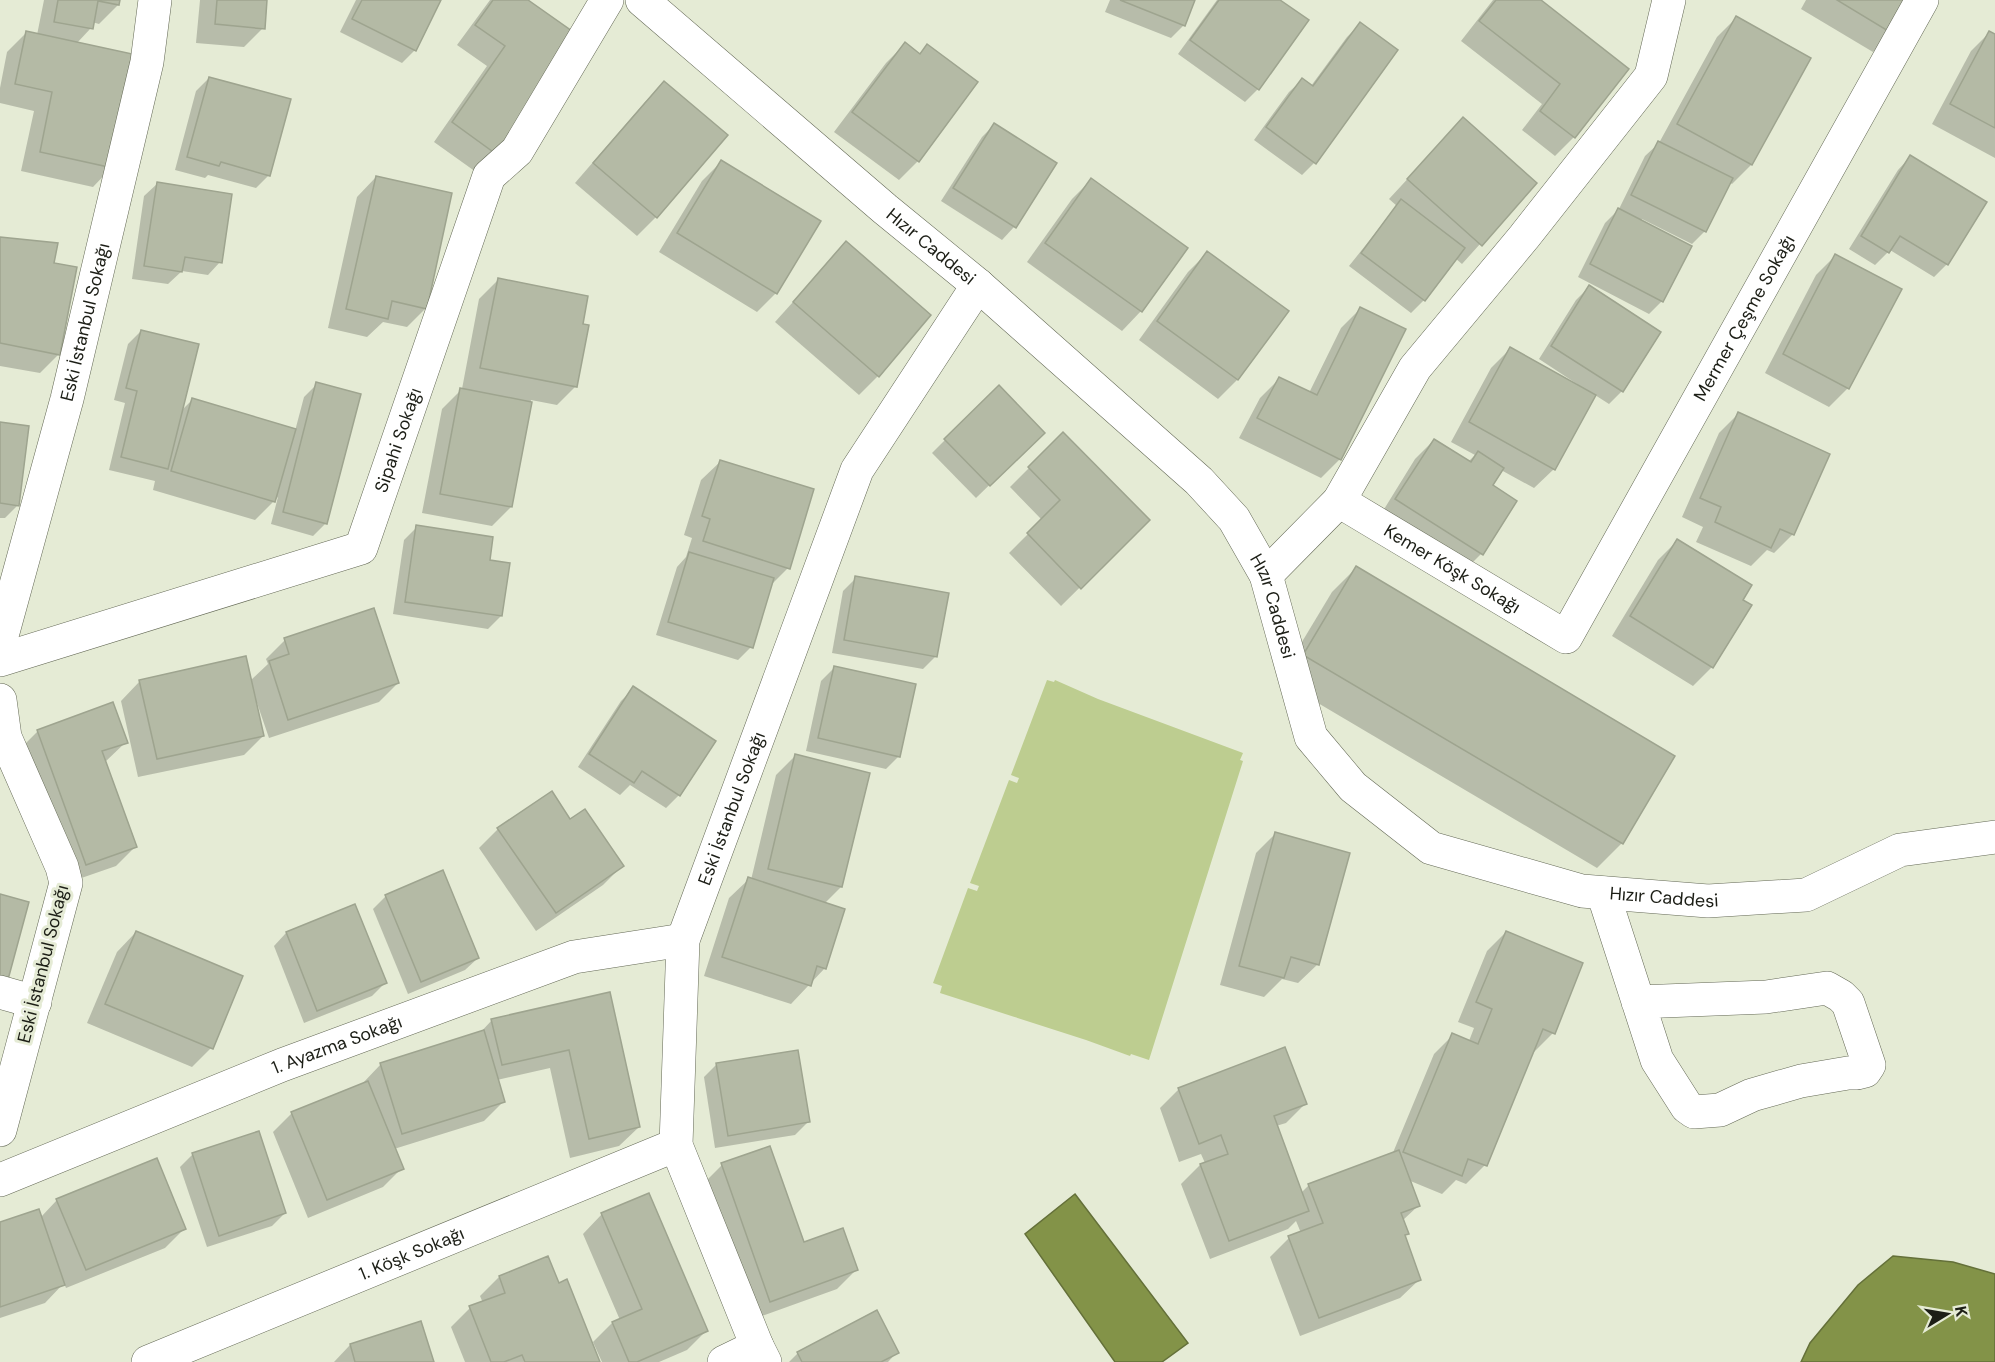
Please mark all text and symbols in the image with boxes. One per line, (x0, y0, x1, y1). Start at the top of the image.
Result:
street label: Hızır Caddesi (881, 203, 981, 290)
street label: Mermer Çeşme Sokağı (1688, 231, 1800, 406)
street label: Eski İstanbul Sokağı (55, 241, 116, 404)
street label: Sipahi Sokağı (369, 385, 427, 496)
street label: Kemer Köşk Sokağı (1379, 519, 1525, 619)
street label: Hızır Caddesi (1244, 549, 1301, 661)
street label: Eski İstanbul Sokağı (692, 728, 771, 889)
street label: Hızır Caddesi (1609, 881, 1719, 913)
street label: Eski İstanbul Sokağı (12, 883, 74, 1045)
street label: 1. Ayazma Sokağı (268, 1010, 405, 1080)
street label: 1. Köşk Sokağı (355, 1221, 468, 1286)
north arrow (1917, 1284, 1977, 1344)
text: K (1950, 1304, 1973, 1319)

